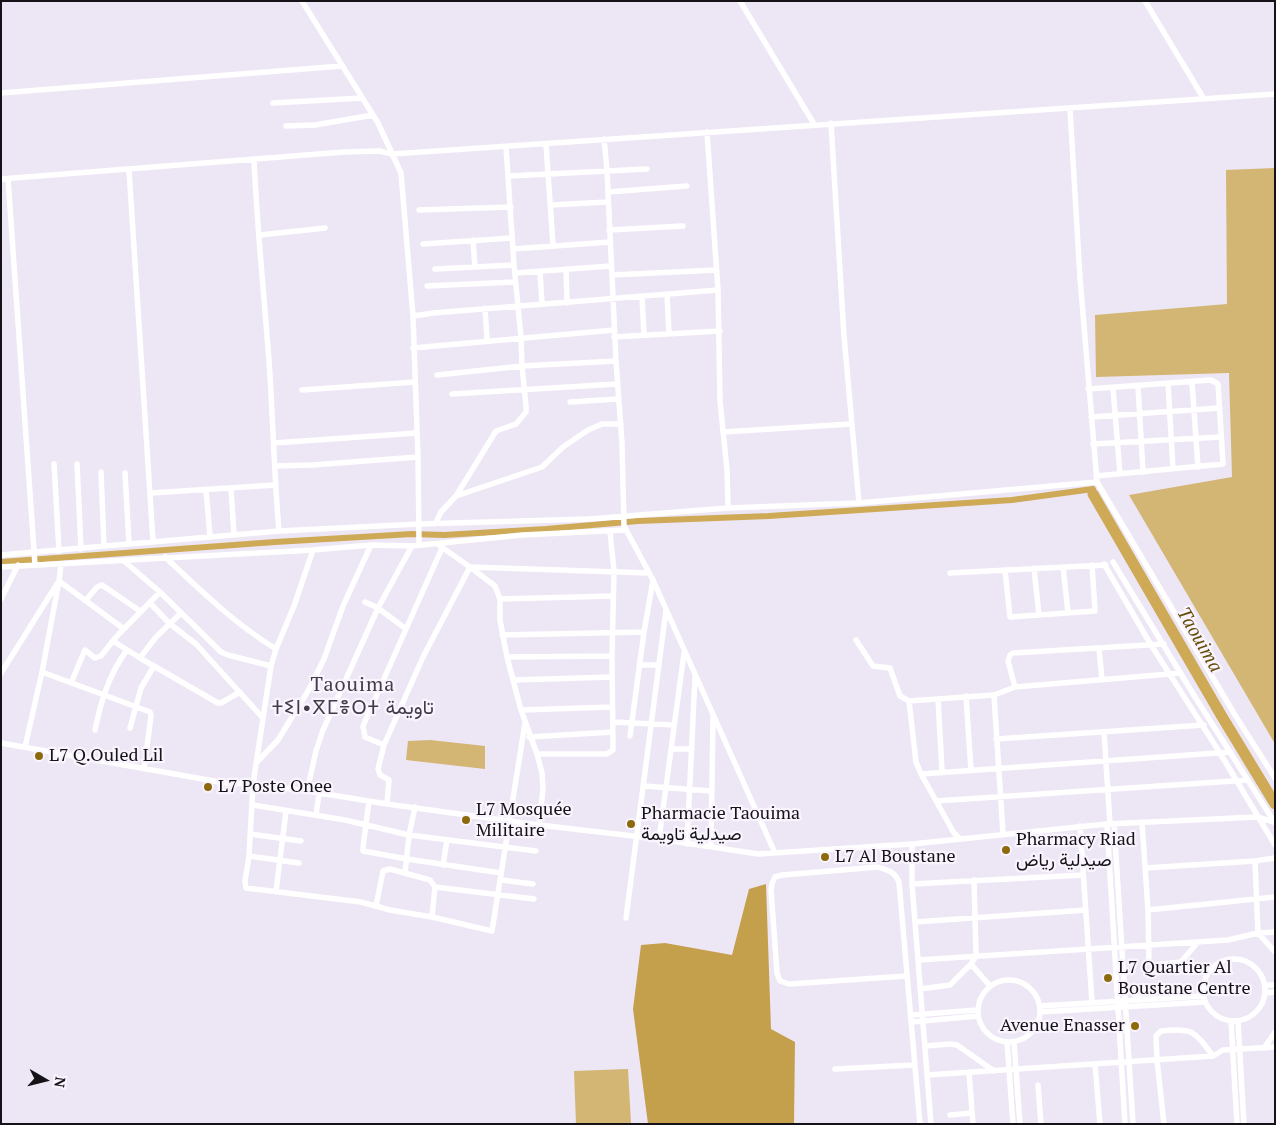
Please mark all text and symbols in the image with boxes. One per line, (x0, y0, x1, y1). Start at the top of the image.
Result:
water label: Taouima (1171, 603, 1227, 677)
district label: Taouima ⵜⵉⵏ•ⴳⵎⴻⵔⵜ تاويمة (277, 673, 429, 720)
place label: L7 Q.Ouled Lil (49, 745, 164, 767)
marker: L7 Q.Ouled Lil (33, 750, 45, 762)
place label: L7 Poste Onee (218, 776, 332, 798)
marker: L7 Poste Onee (202, 781, 214, 793)
place label: L7 Mosquée Militaire (476, 799, 572, 842)
place label: Pharmacie Taouima صيدلية تاويمة (641, 803, 800, 846)
marker: L7 Mosquée Militaire (460, 814, 472, 826)
marker: Pharmacie Taouima صيدلية تاويمة (625, 818, 637, 830)
place label: Pharmacy Riad صيدلية رياض (1016, 829, 1136, 872)
marker: Pharmacy Riad صيدلية رياض (1000, 844, 1012, 856)
place label: L7 Al Boustane (835, 846, 956, 868)
marker: L7 Al Boustane (819, 851, 831, 863)
place label: L7 Quartier Al Boustane Centre (1118, 957, 1251, 1000)
marker: L7 Quartier Al Boustane Centre (1102, 972, 1114, 984)
place label: Avenue Enasser (1000, 1015, 1125, 1037)
marker: Avenue Enasser (1129, 1020, 1141, 1032)
north arrow (20, 1055, 70, 1105)
text: N (50, 1076, 70, 1089)

